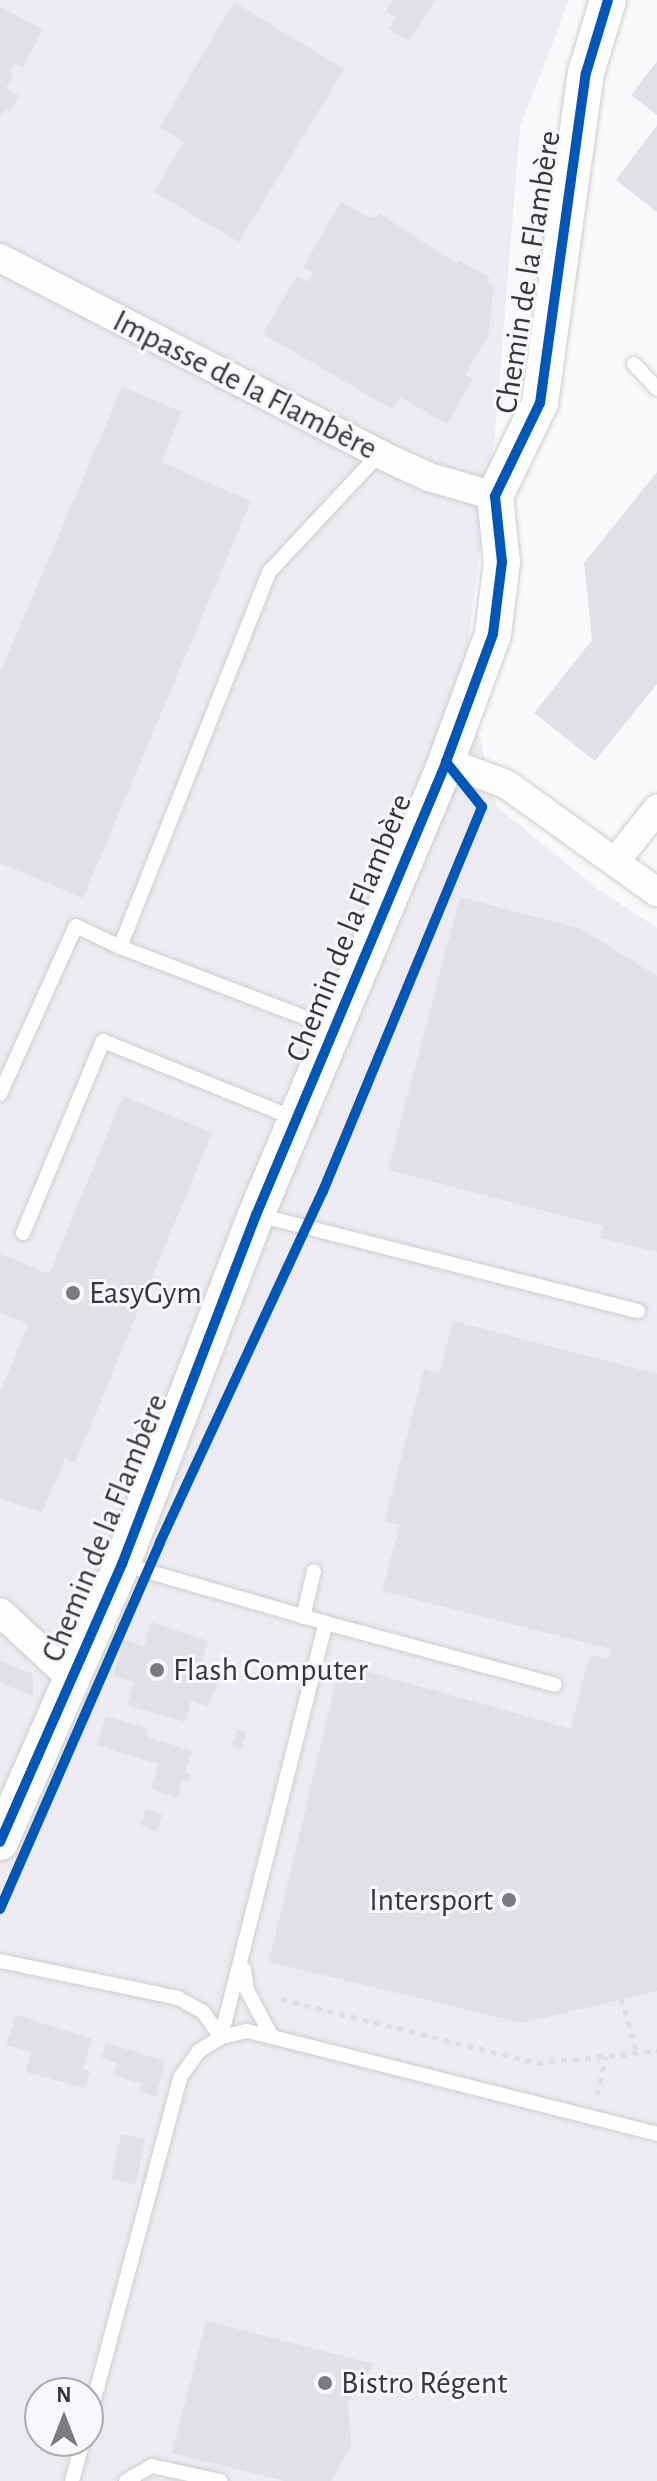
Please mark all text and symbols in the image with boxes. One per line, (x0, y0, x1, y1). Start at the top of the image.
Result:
street label: Chemin de la Flambère (487, 128, 569, 416)
street label: Impasse de la Flambère (107, 302, 383, 468)
street label: Chemin de la Flambère (278, 788, 420, 1068)
place label: EasyGym (89, 1274, 202, 1312)
marker: EasyGym (64, 1284, 82, 1302)
street label: Chemin de la Flambère (34, 1388, 176, 1668)
place label: Flash Computer (173, 1651, 368, 1689)
marker: Flash Computer (148, 1661, 166, 1679)
place label: Intersport (369, 1881, 493, 1919)
marker: Intersport (500, 1891, 518, 1909)
place label: Bistro Régent (341, 2364, 507, 2402)
marker: Bistro Régent (316, 2374, 334, 2392)
north arrow (24, 2377, 104, 2457)
text: N (56, 2384, 72, 2406)

